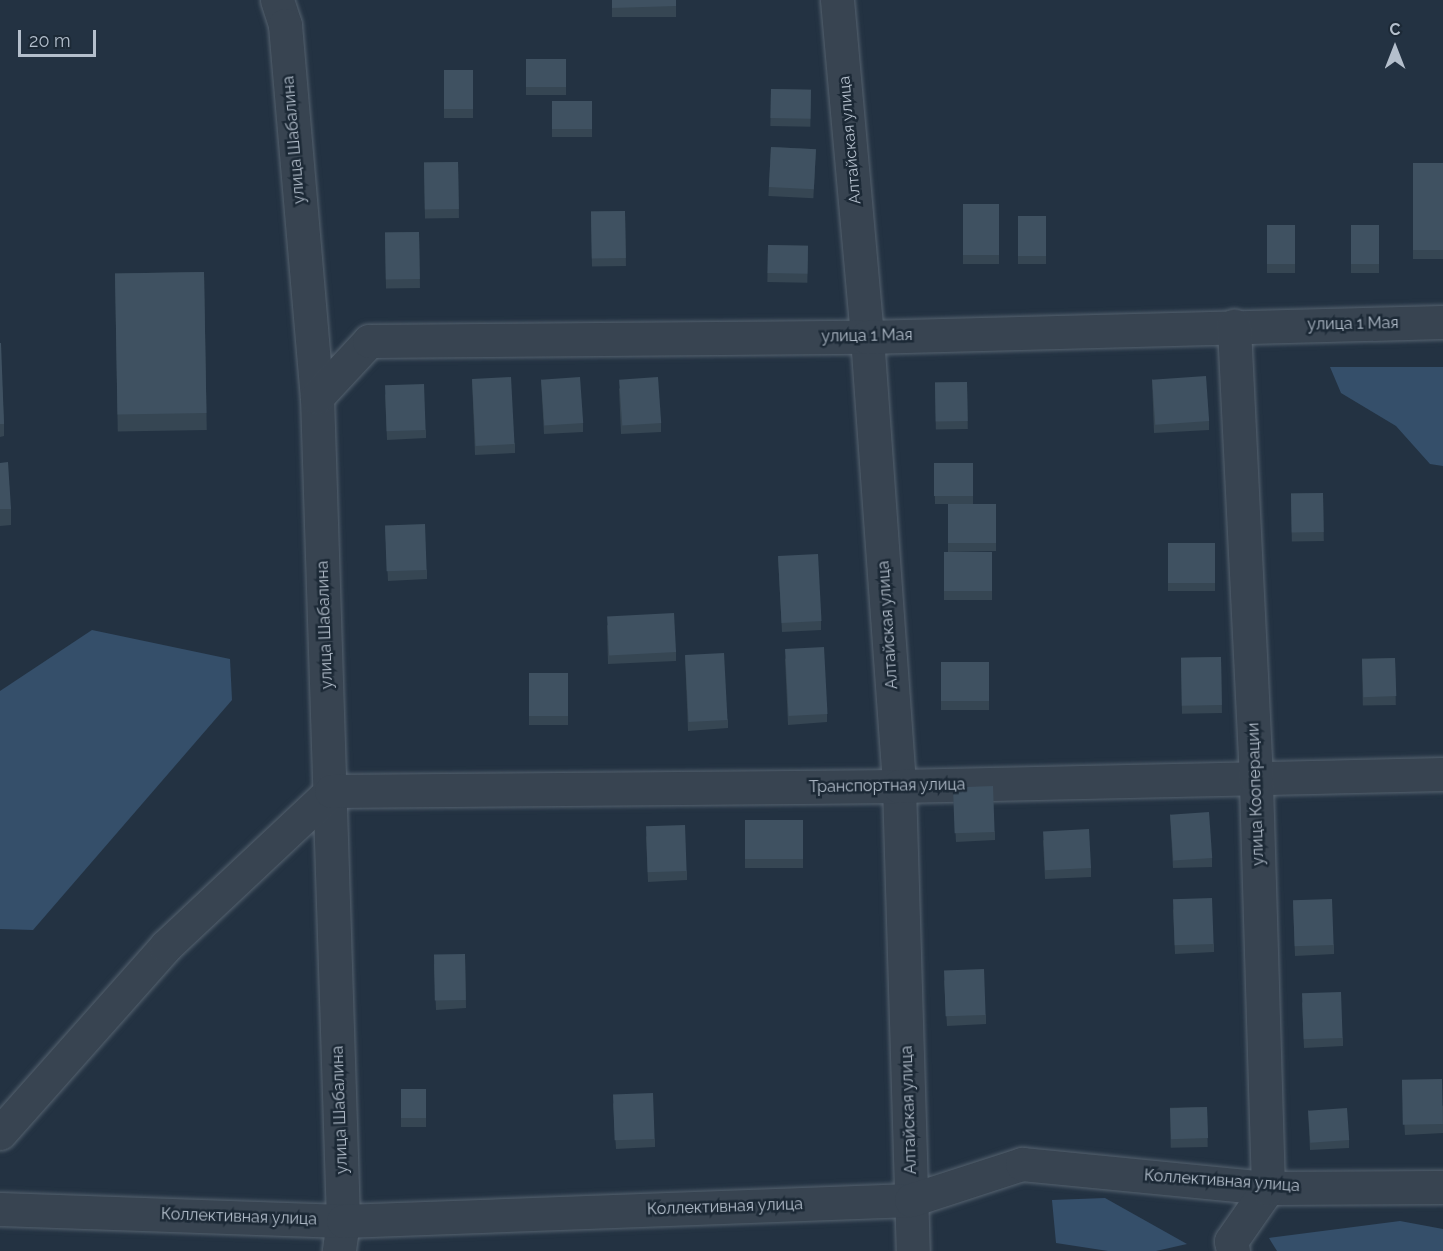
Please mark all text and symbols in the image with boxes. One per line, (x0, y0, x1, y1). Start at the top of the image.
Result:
scale bar (21, 18, 99, 56)
north arrow (1365, 18, 1425, 78)
text: С (1390, 20, 1400, 39)
text: 20 m (29, 30, 71, 51)
street label: улица Шабалина (279, 75, 309, 205)
street label: Алтайская улица (835, 75, 865, 205)
street label: улица 1 Мая (1307, 314, 1399, 334)
street label: улица 1 Мая (821, 326, 913, 346)
street label: Алтайская улица (874, 560, 902, 690)
street label: улица Шабалина (313, 561, 337, 689)
street label: улица Кооперации (1244, 722, 1268, 866)
street label: Транспортная улица (808, 775, 966, 797)
street label: Алтайская улица (897, 1045, 921, 1175)
street label: улица Шабалина (328, 1046, 352, 1174)
street label: Коллективная улица (1143, 1166, 1301, 1196)
street label: Коллективная улица (646, 1195, 804, 1219)
street label: Коллективная улица (160, 1205, 318, 1229)

